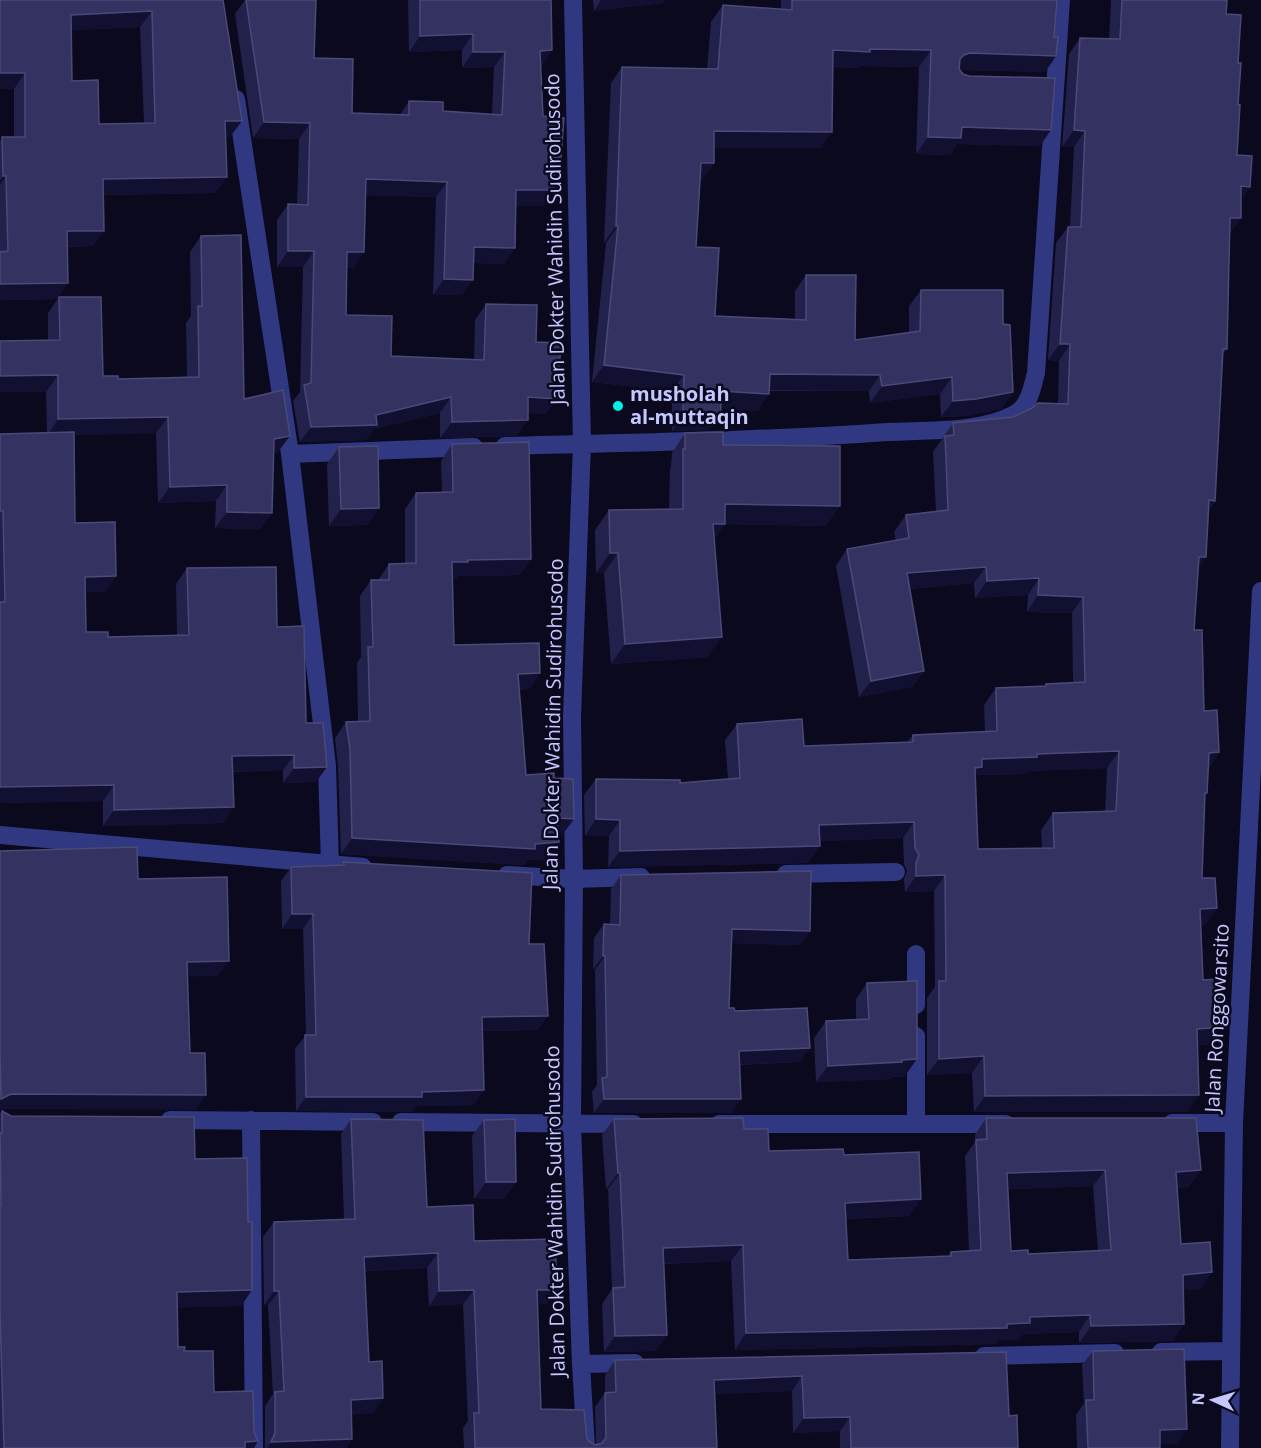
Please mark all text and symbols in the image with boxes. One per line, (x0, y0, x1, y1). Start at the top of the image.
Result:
street label: Jalan Dokter Wahidin Sudirohusodo (538, 73, 571, 407)
place label: musholah al-muttaqin (630, 380, 749, 430)
marker: musholah al-muttaqin (611, 399, 625, 413)
street label: Jalan Dokter Wahidin Sudirohusodo (536, 558, 569, 892)
street label: Jalan Ronggowarsito (1198, 923, 1235, 1115)
street label: Jalan Dokter Wahidin Sudirohusodo (538, 1045, 571, 1379)
north arrow (1183, 1370, 1243, 1430)
text: N (1187, 1392, 1209, 1406)

